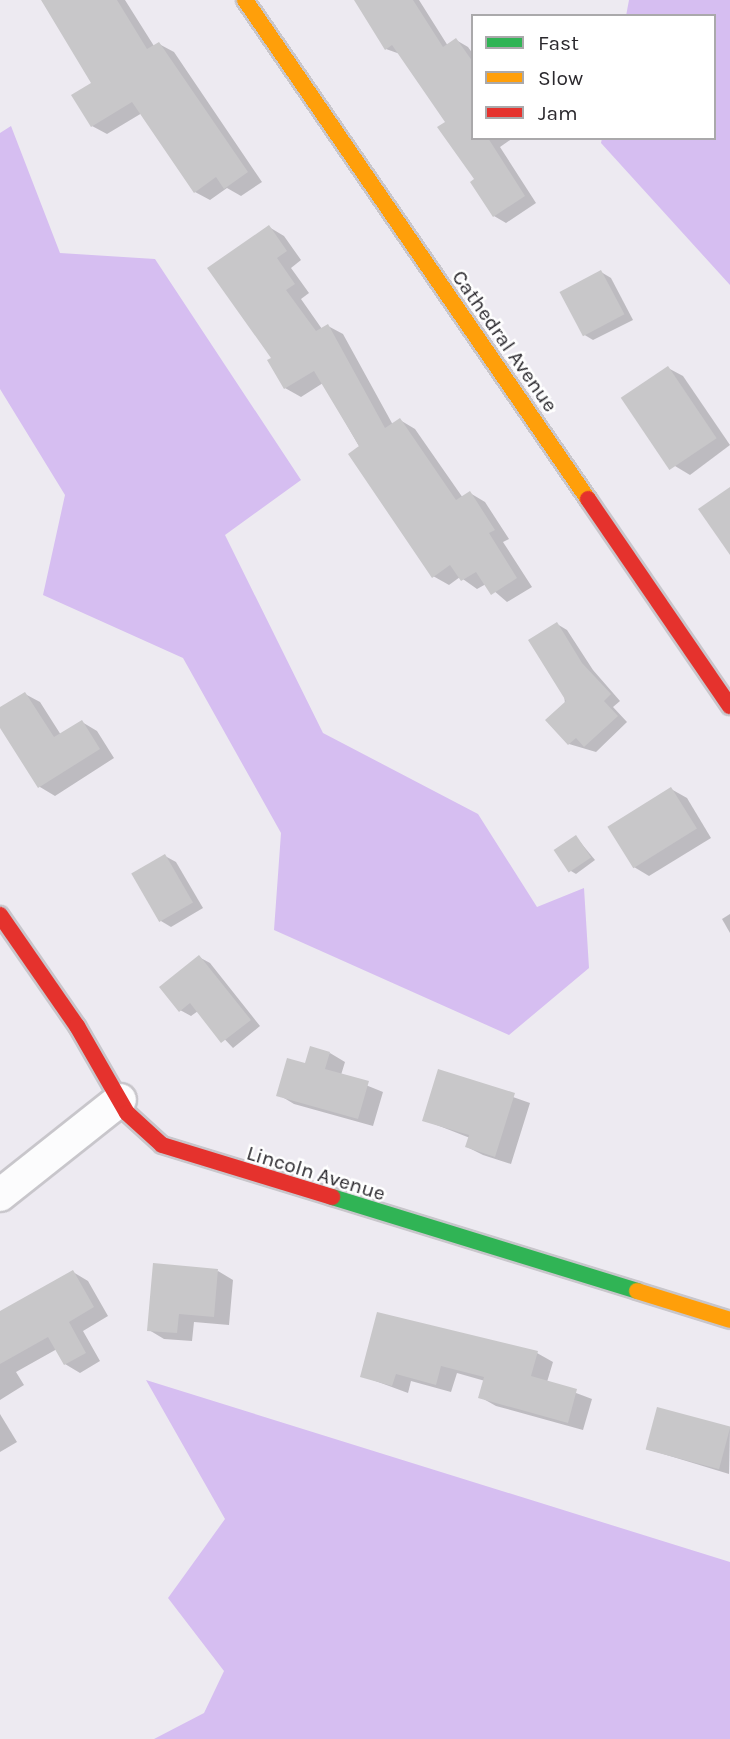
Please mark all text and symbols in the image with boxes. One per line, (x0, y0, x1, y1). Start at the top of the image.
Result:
legend (471, 14, 716, 140)
text: Fast (538, 31, 579, 55)
text: Slow (538, 66, 583, 90)
text: Jam (538, 101, 578, 125)
street label: Cathedral Avenue (447, 265, 563, 417)
street label: Lincoln Avenue (244, 1140, 388, 1206)

